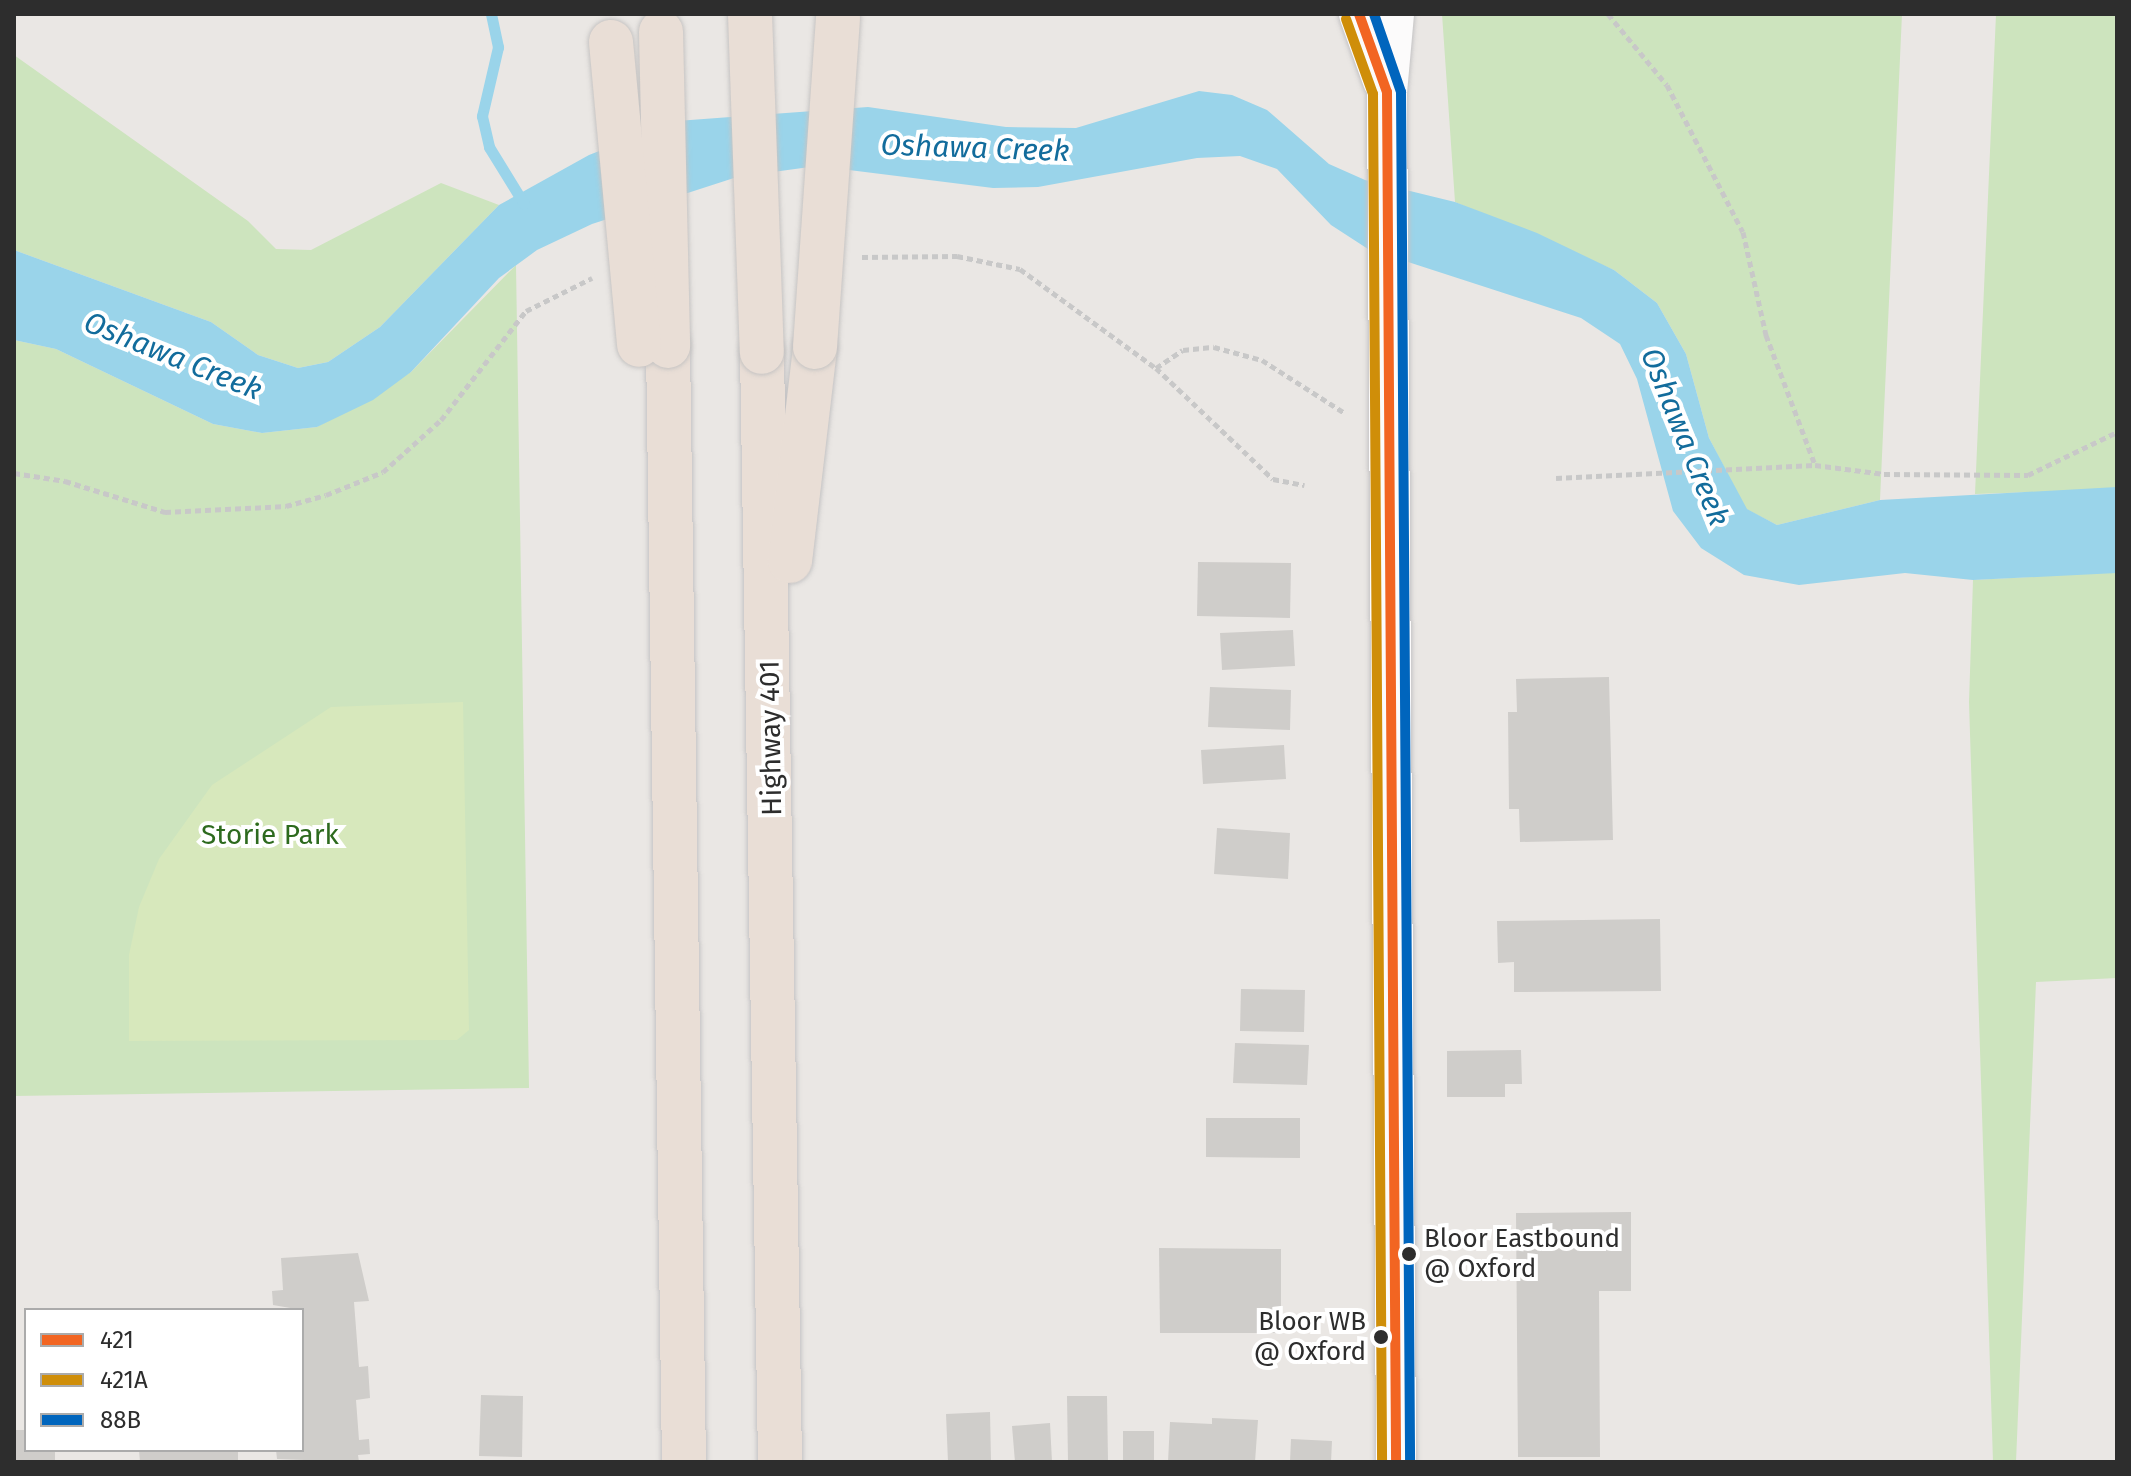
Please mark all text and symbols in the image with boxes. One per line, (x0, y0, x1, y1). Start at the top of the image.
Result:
water label: Oshawa Creek (880, 127, 1070, 169)
water label: Oshawa Creek (79, 304, 267, 408)
water label: Oshawa Creek (1633, 343, 1737, 531)
street label: Highway 401 (753, 660, 789, 816)
park label: Storie Park (201, 818, 339, 852)
place label: Bloor Eastbound @ Oxford (1424, 1223, 1620, 1284)
marker: Bloor Eastbound @ Oxford (1401, 1246, 1417, 1262)
place label: Bloor WB @ Oxford (1254, 1306, 1366, 1368)
legend (24, 1308, 304, 1452)
text: 421 (100, 1326, 134, 1354)
marker: Bloor WB @ Oxford (1373, 1329, 1389, 1345)
text: 421A (100, 1366, 148, 1394)
text: 88B (100, 1406, 141, 1434)

